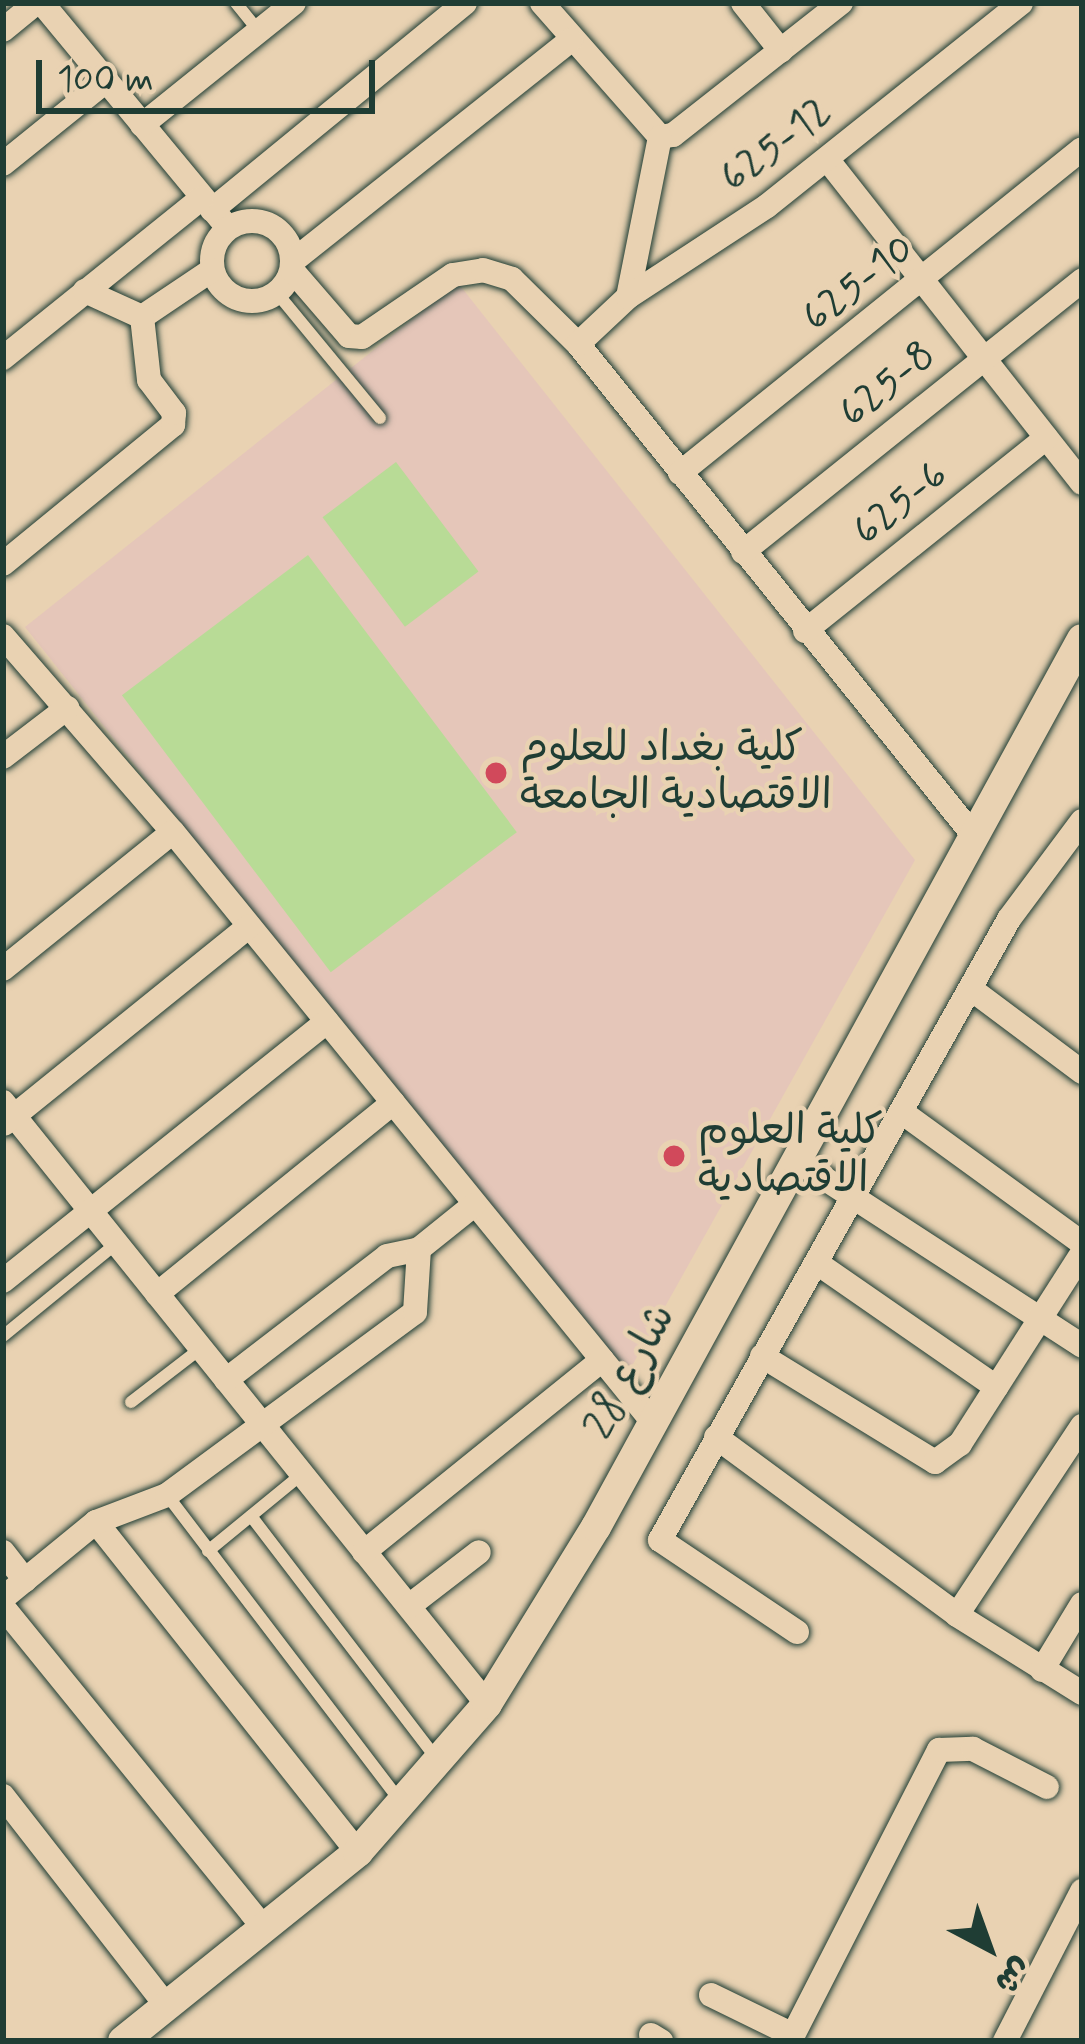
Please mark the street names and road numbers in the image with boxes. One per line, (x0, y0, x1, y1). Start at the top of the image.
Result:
street label: 625-12 (711, 88, 843, 204)
street label: 625-10 (793, 225, 925, 343)
street label: 625-8 (830, 331, 946, 439)
street label: 625-6 (843, 451, 959, 557)
street label: شارع 28 (575, 1296, 687, 1448)

